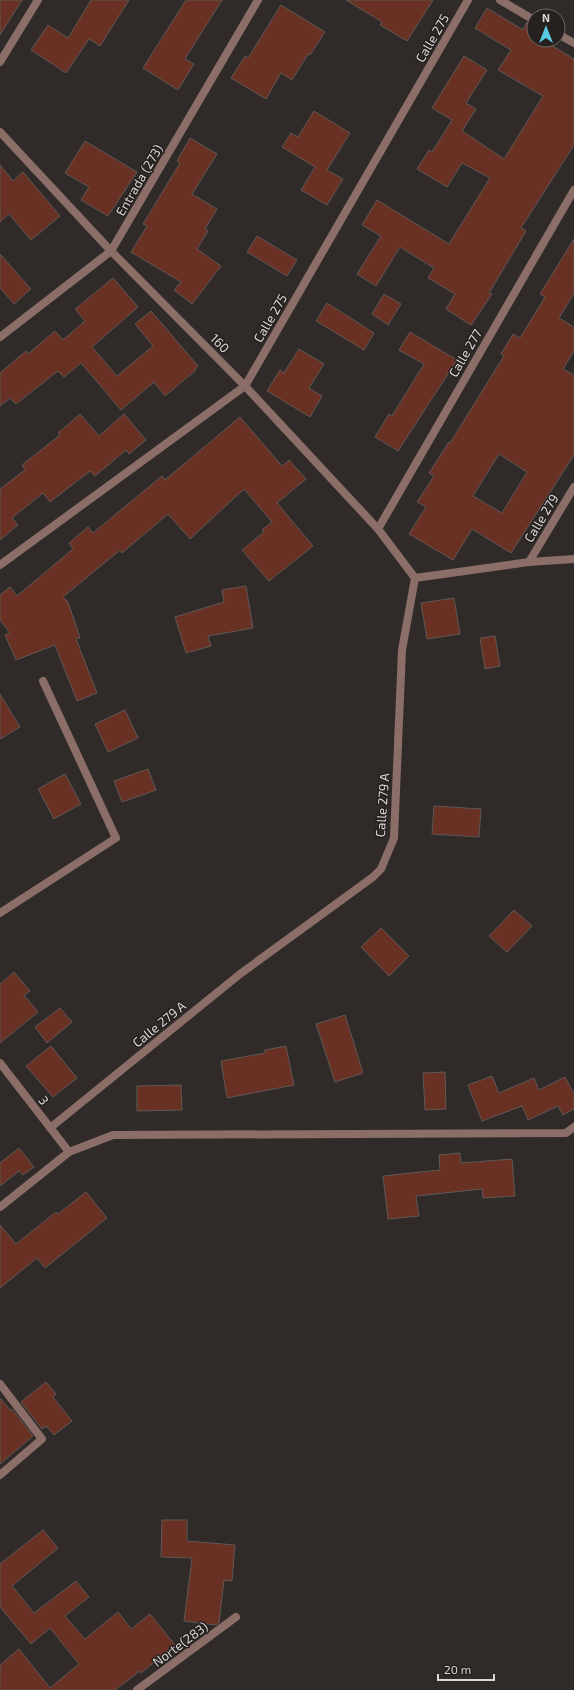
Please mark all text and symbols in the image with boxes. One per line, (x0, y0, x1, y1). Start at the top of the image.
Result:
north arrow (526, 8, 566, 48)
street label: Calle 275 (412, 11, 452, 65)
text: N (542, 11, 550, 24)
street label: Entrada (273) (112, 141, 166, 219)
street label: Calle 275 (250, 291, 290, 345)
street label: Calle 277 (445, 326, 485, 380)
street label: 160 (207, 330, 233, 356)
street label: Calle 279 (520, 491, 562, 545)
street label: Calle 279 A (372, 772, 392, 838)
street label: Calle 279 A (129, 998, 189, 1050)
street label: 3 (35, 1092, 53, 1108)
street label: Norte(283) (149, 1618, 211, 1670)
scale bar (438, 1656, 494, 1682)
text: 20 m (444, 1662, 471, 1676)

